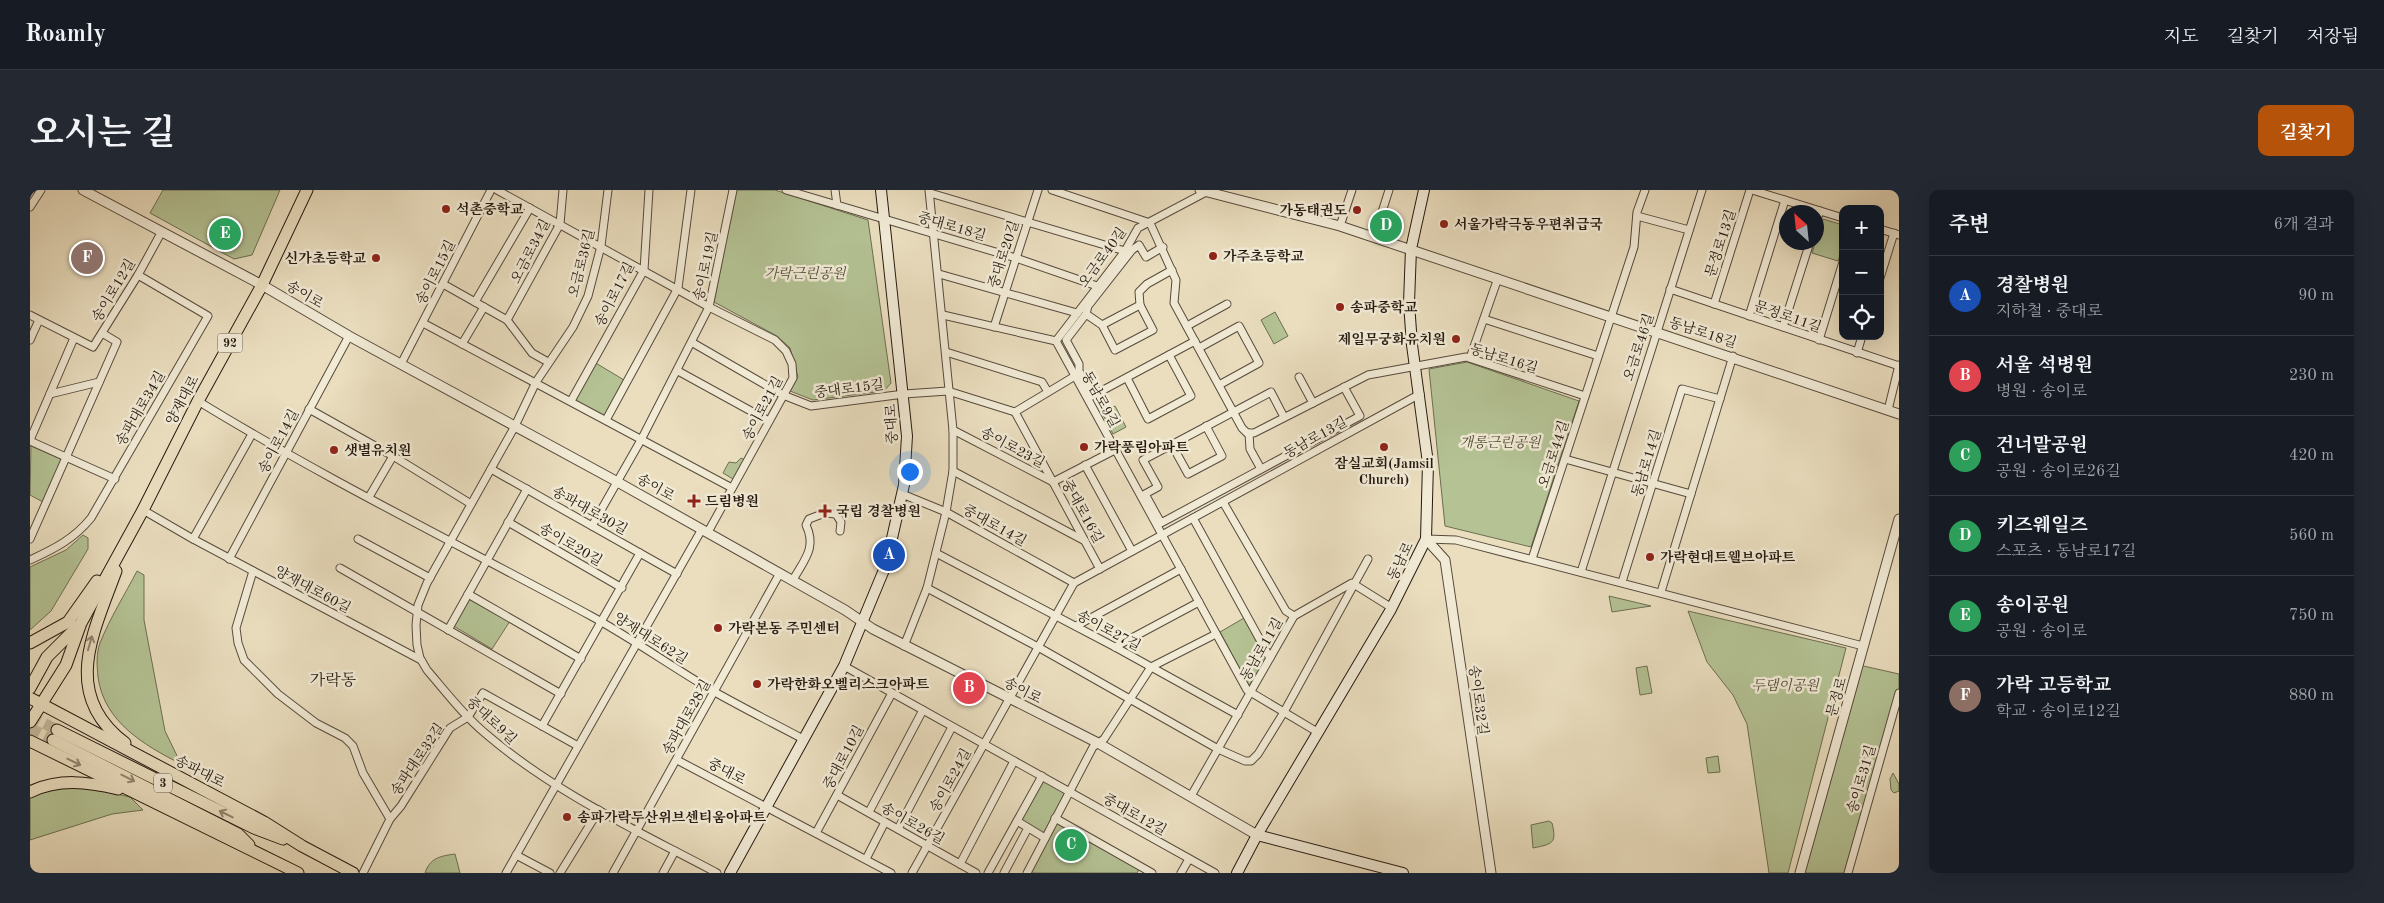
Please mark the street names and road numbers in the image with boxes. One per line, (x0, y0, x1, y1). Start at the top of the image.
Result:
street label: 문정로13길 (1702, 207, 1738, 279)
street label: 중대로18길 (916, 210, 988, 243)
street label: 오금로34길 (508, 216, 553, 286)
street label: 중대로20길 (985, 218, 1021, 290)
street label: 오금로40길 (1076, 224, 1129, 290)
street label: 오금로36길 (566, 227, 597, 299)
street label: 송이로19길 (691, 230, 720, 302)
street label: 송이로15길 (413, 237, 458, 307)
street label: 송이로12길 (89, 256, 138, 324)
street label: 송이로17길 (592, 259, 637, 329)
street label: 송이로 (283, 278, 326, 311)
street label: 문정로11길 (1752, 298, 1824, 335)
street label: 오금로46길 (1620, 311, 1656, 383)
street label: 동남로18길 (1667, 314, 1739, 350)
road number: 92 (218, 334, 242, 352)
street label: 동남로16길 (1468, 341, 1540, 376)
street label: 송파대로34길 (113, 368, 168, 448)
street label: 동남로9길 (1079, 368, 1122, 430)
street label: 양재대로 (163, 372, 202, 428)
street label: 송이로21길 (739, 374, 786, 443)
street label: 중대로15길 (813, 377, 885, 400)
street label: 중대로 (883, 403, 900, 445)
street label: 송이로14길 (255, 407, 302, 476)
street label: 동남로13길 (1281, 414, 1350, 461)
street label: 오금로44길 (1535, 418, 1571, 490)
street label: 송이로23길 (978, 424, 1047, 471)
street label: 동남로14길 (1629, 427, 1664, 499)
street label: 송이로 (634, 471, 678, 504)
street label: 중대로16길 (1059, 477, 1106, 546)
street label: 송파대로30길 (549, 484, 630, 537)
street label: 중대로14길 (960, 502, 1029, 549)
street label: 송이로20길 (537, 520, 605, 569)
street label: 동남로 (1385, 539, 1416, 583)
street label: 양재대로60길 (272, 563, 353, 616)
street label: 송이로27길 (1074, 607, 1143, 654)
street label: 양재대로62길 (611, 610, 690, 667)
street label: 동남로11길 (1237, 615, 1286, 683)
street label: 송이로32길 (1466, 664, 1491, 736)
street label: 송이로 (1001, 675, 1045, 707)
street label: 문정로 (1824, 675, 1849, 719)
street label: 송파대로28길 (660, 677, 713, 758)
street label: 중대로9길 (464, 694, 520, 747)
street label: 송파대로32길 (388, 720, 447, 798)
street label: 중대로10길 (820, 723, 867, 792)
street label: 송이로31길 (1845, 743, 1878, 815)
street label: 송이로24길 (927, 746, 974, 815)
street label: 송파대로 (172, 752, 228, 791)
street label: 중대로 (705, 755, 749, 788)
road number: 3 (154, 774, 172, 792)
street label: 중대로12길 (1100, 791, 1169, 838)
street label: 송이로26길 (878, 800, 947, 847)

